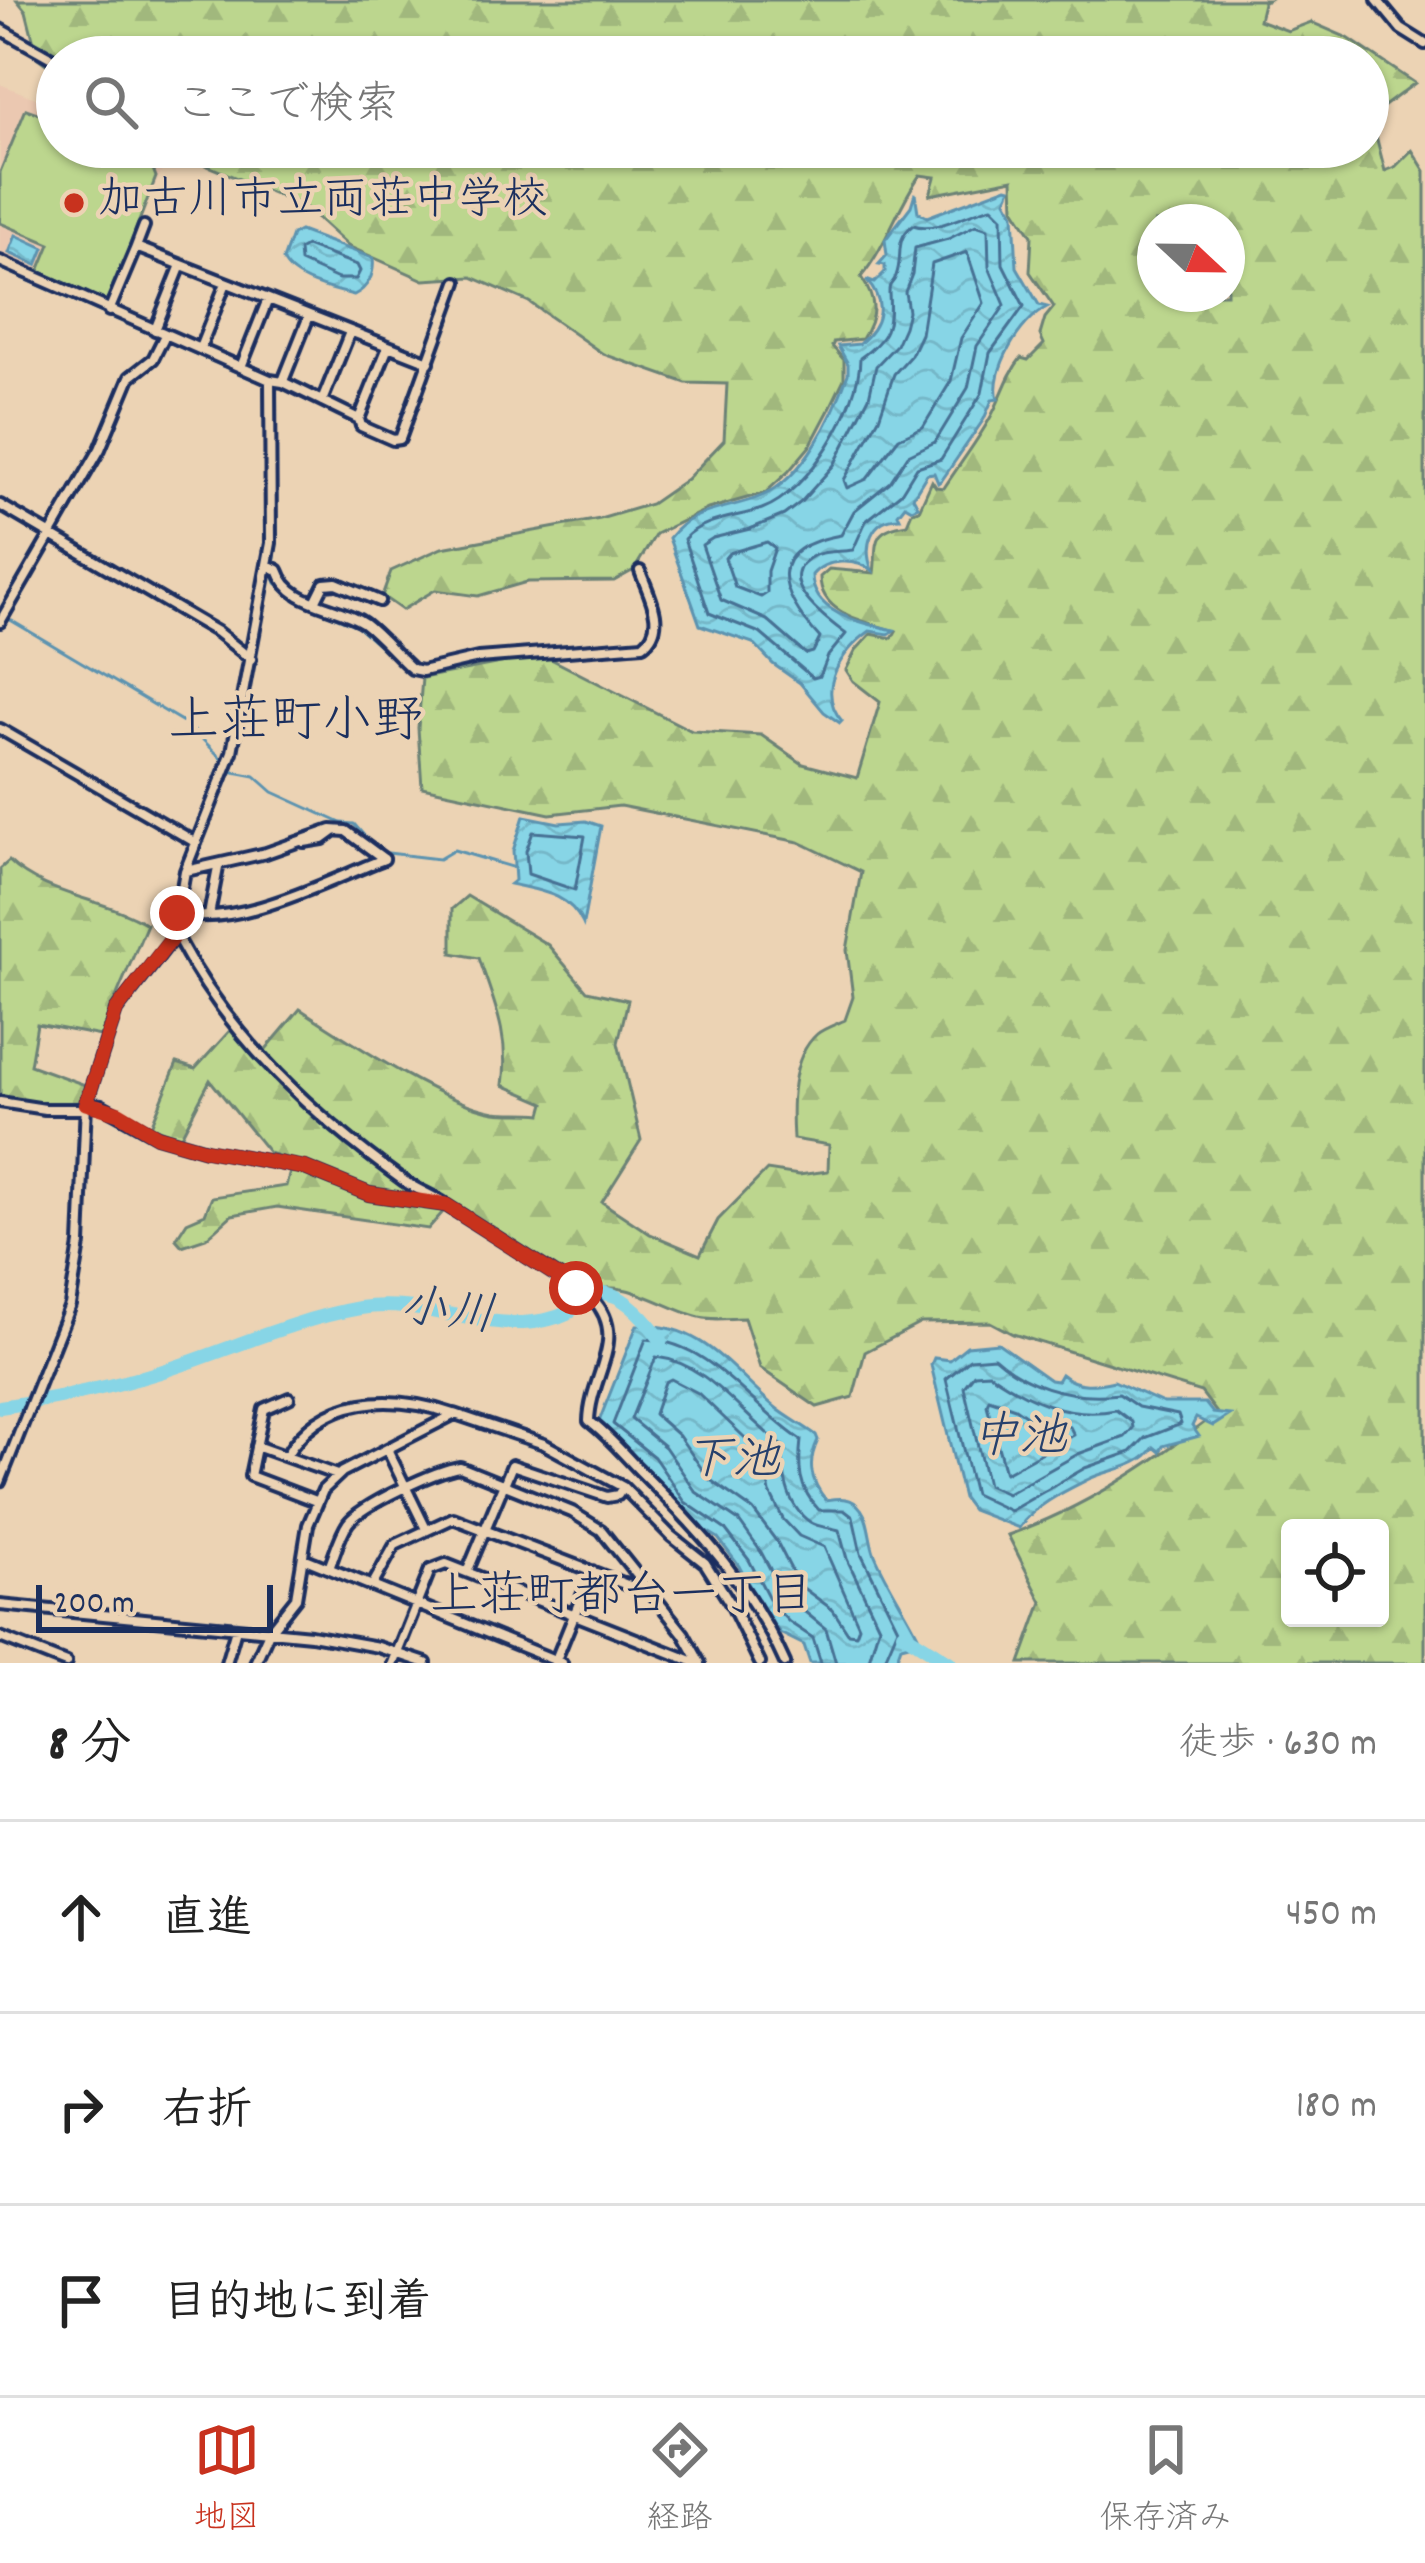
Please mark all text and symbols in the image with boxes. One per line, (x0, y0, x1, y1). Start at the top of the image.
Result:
search box (36, 36, 1389, 168)
icon: search (78, 69, 144, 135)
text: ここで検索 (174, 76, 399, 140)
place label: 加古川市立両荘中学校 (98, 171, 548, 235)
marker: 加古川市立両荘中学校 (61, 190, 87, 216)
north arrow (1137, 204, 1245, 312)
district label: 上荘町小野 (168, 689, 424, 761)
route end (150, 886, 204, 940)
route start (549, 1261, 603, 1315)
water label: 小川 (396, 1276, 498, 1354)
water label: 中池 (971, 1406, 1068, 1475)
water label: 下池 (684, 1429, 781, 1498)
map controls (1281, 1519, 1389, 1627)
button: locate (1281, 1519, 1389, 1627)
district label: 上荘町都台一丁目 (430, 1565, 814, 1634)
scale bar (36, 1579, 273, 1632)
text: 200 m (54, 1582, 135, 1629)
text: 8 分 (48, 1712, 131, 1784)
text: 徒歩 · 630 m (1179, 1719, 1377, 1774)
icon: ahead (48, 1884, 114, 1950)
text: 450 m (1286, 1889, 1377, 1944)
text: 直進 (162, 1890, 252, 1954)
icon: right (48, 2076, 114, 2142)
text: 180 m (1296, 2081, 1377, 2136)
text: 右折 (162, 2082, 252, 2146)
icon: arrive (48, 2268, 114, 2334)
text: 目的地に到着 (162, 2274, 432, 2338)
tab: 地図 (194, 2417, 260, 2544)
tab: 経路 (647, 2417, 713, 2544)
tab: 保存済み (1100, 2417, 1232, 2544)

